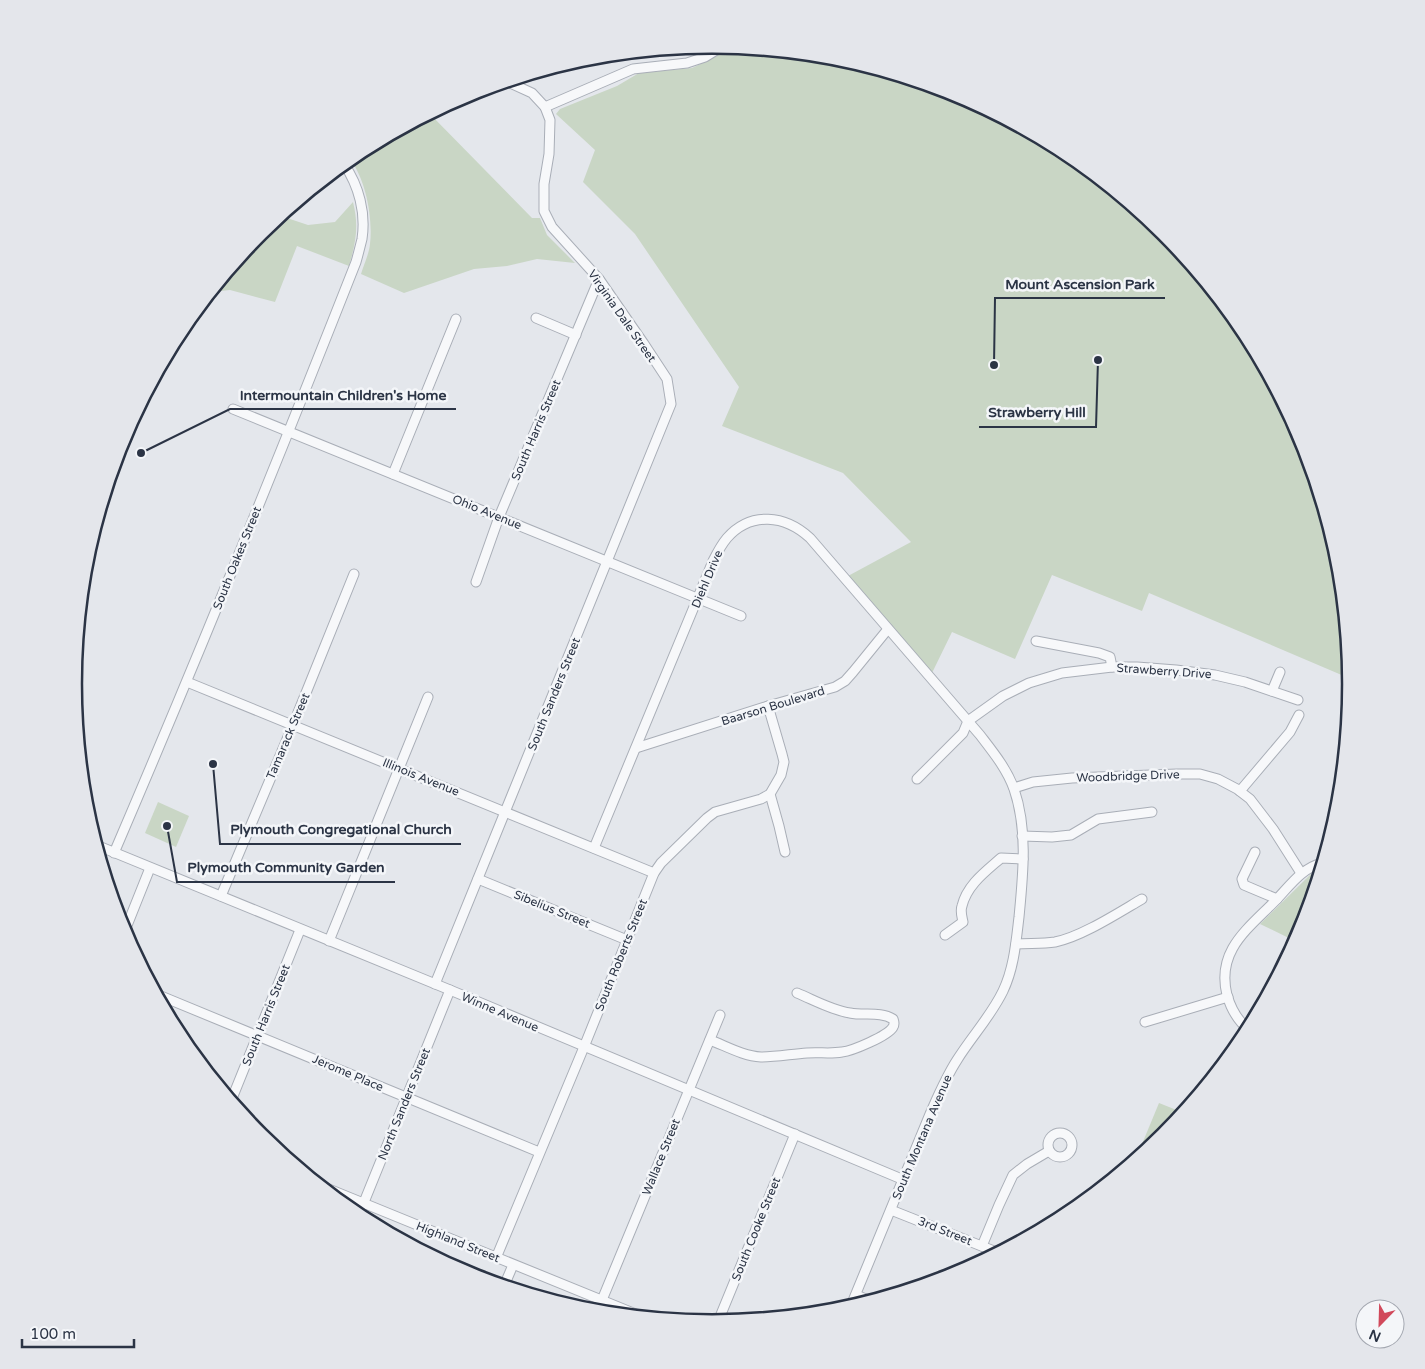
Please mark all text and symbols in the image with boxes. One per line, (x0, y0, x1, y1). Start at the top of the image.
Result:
street label: Virginia Dale Street (585, 267, 659, 365)
callout: Mount Ascension Park (995, 269, 1165, 298)
text: Mount Ascension Park (1005, 276, 1155, 293)
street label: South Harris Street (508, 377, 564, 483)
callout: Intermountain Children's Home (230, 380, 456, 409)
text: Intermountain Children's Home (240, 387, 446, 404)
callout: Strawberry Hill (979, 398, 1096, 427)
text: Strawberry Hill (988, 404, 1086, 421)
street label: Ohio Avenue (450, 492, 524, 532)
street label: South Oakes Street (210, 504, 264, 612)
street label: Diehl Drive (689, 548, 726, 610)
street label: South Sanders Street (525, 635, 583, 753)
street label: Strawberry Drive (1116, 661, 1212, 681)
street label: Baarson Boulevard (720, 684, 826, 728)
street label: Tamarack Street (263, 690, 313, 781)
street label: Illinois Avenue (381, 755, 462, 799)
street label: Woodbridge Drive (1076, 767, 1180, 785)
callout: Plymouth Congregational Church (220, 815, 461, 844)
text: Plymouth Congregational Church (230, 821, 452, 838)
callout: Plymouth Community Garden (177, 853, 395, 882)
text: Plymouth Community Garden (187, 859, 385, 876)
street label: Sibelius Street (512, 887, 593, 931)
street label: South Roberts Street (592, 897, 650, 1013)
street label: South Harris Street (239, 962, 293, 1068)
street label: Winne Avenue (459, 989, 541, 1035)
street label: North Sanders Street (375, 1045, 433, 1162)
street label: Jerome Place (310, 1052, 386, 1094)
street label: South Montana Avenue (889, 1072, 955, 1202)
street label: Wallace Street (639, 1116, 683, 1197)
street label: South Cooke Street (729, 1175, 783, 1283)
street label: 3rd Street (916, 1214, 974, 1248)
street label: Highland Street (414, 1219, 502, 1265)
north arrow (1355, 1299, 1405, 1349)
scale bar (22, 1316, 135, 1348)
text: 100 m (30, 1325, 76, 1343)
text: N (1367, 1325, 1384, 1346)

